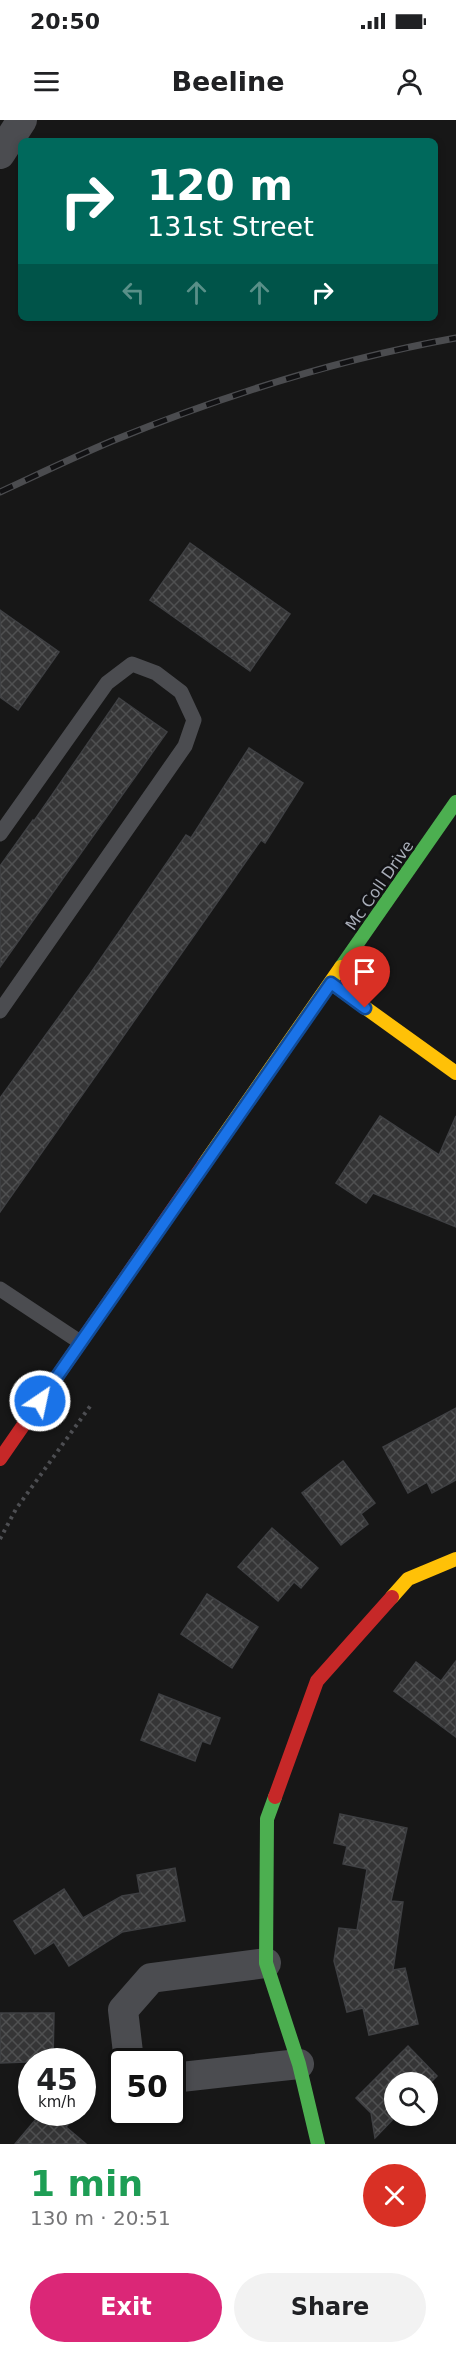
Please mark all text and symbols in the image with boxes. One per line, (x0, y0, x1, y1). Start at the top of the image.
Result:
text: 20:50 (30, 9, 100, 34)
icon: menu (30, 65, 63, 98)
icon: person (393, 65, 426, 98)
text: Beeline (171, 66, 285, 97)
text: 120 m (147, 161, 293, 210)
icon: right (48, 162, 126, 240)
text: 131st Street (147, 211, 314, 242)
icon: left (117, 276, 150, 309)
icon: ahead (180, 276, 213, 309)
icon: ahead (243, 276, 276, 309)
icon: right (306, 276, 339, 309)
street label: Mc Coll Drive (341, 837, 417, 934)
pin (339, 946, 390, 1008)
icon: arrive (348, 955, 381, 988)
position arrow (8, 1369, 72, 1433)
speed limit sign: 50 (108, 2048, 186, 2126)
text: 45 (36, 2062, 78, 2097)
map controls (384, 2072, 438, 2126)
button: search (384, 2072, 438, 2126)
text: km/h (38, 2093, 76, 2111)
text: 1 min (30, 2163, 143, 2204)
button: close (363, 2164, 426, 2227)
text: 130 m · 20:51 (30, 2206, 171, 2230)
button: Exit (30, 2273, 222, 2342)
button: Share (234, 2273, 426, 2342)

